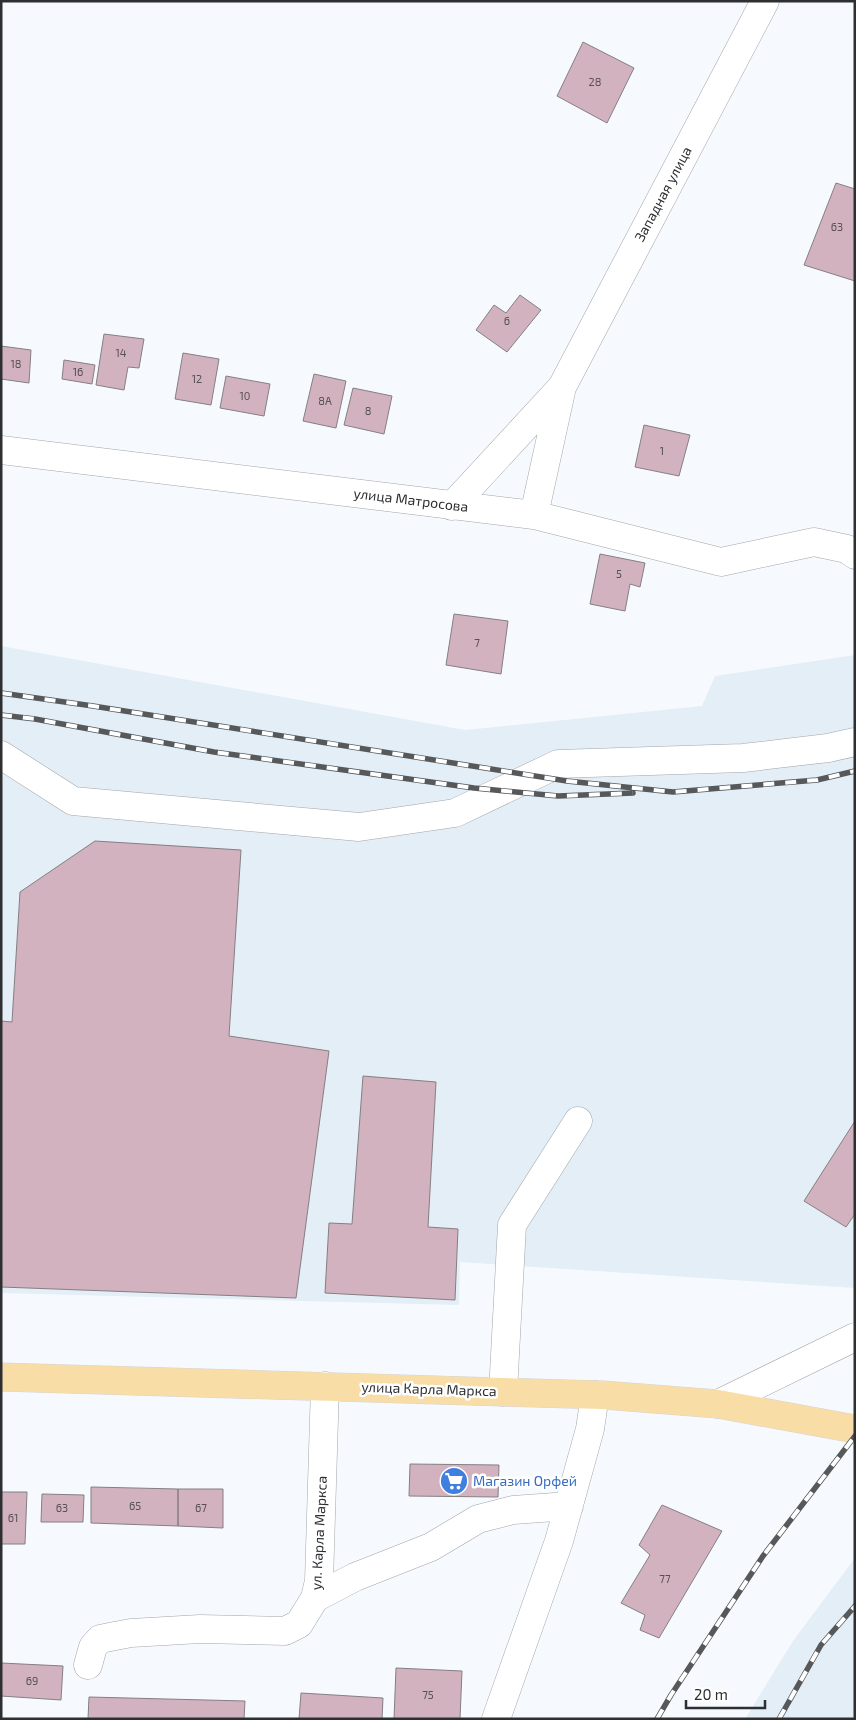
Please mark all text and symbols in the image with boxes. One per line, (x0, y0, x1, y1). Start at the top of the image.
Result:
house number: 28 (589, 75, 601, 88)
street label: Западная улица (630, 143, 695, 244)
house number: 63 (831, 220, 843, 233)
house number: 6 (504, 314, 510, 327)
house number: 14 (115, 346, 127, 359)
house number: 18 (10, 357, 22, 370)
house number: 16 (73, 365, 83, 378)
house number: 12 (192, 372, 202, 385)
house number: 10 (239, 389, 251, 402)
house number: 8А (318, 394, 332, 407)
house number: 8 (365, 404, 371, 417)
house number: 1 (660, 444, 664, 457)
street label: улица Матросова (353, 484, 469, 515)
house number: 5 (616, 567, 622, 580)
house number: 7 (474, 636, 480, 649)
street label: улица Карла Маркса (361, 1378, 497, 1399)
supermarket icon: Магазин Орфей (439, 1466, 469, 1496)
place label: Магазин Орфей (473, 1472, 577, 1489)
street label: ул. Карла Маркса (307, 1475, 330, 1591)
house number: 65 (129, 1499, 141, 1512)
house number: 63 (56, 1501, 68, 1514)
house number: 67 (195, 1501, 207, 1514)
house number: 61 (8, 1511, 18, 1524)
house number: 77 (659, 1572, 671, 1585)
house number: 69 (26, 1674, 38, 1687)
scale bar (686, 1678, 765, 1710)
text: 20 m (694, 1685, 728, 1703)
house number: 75 (422, 1688, 434, 1701)

